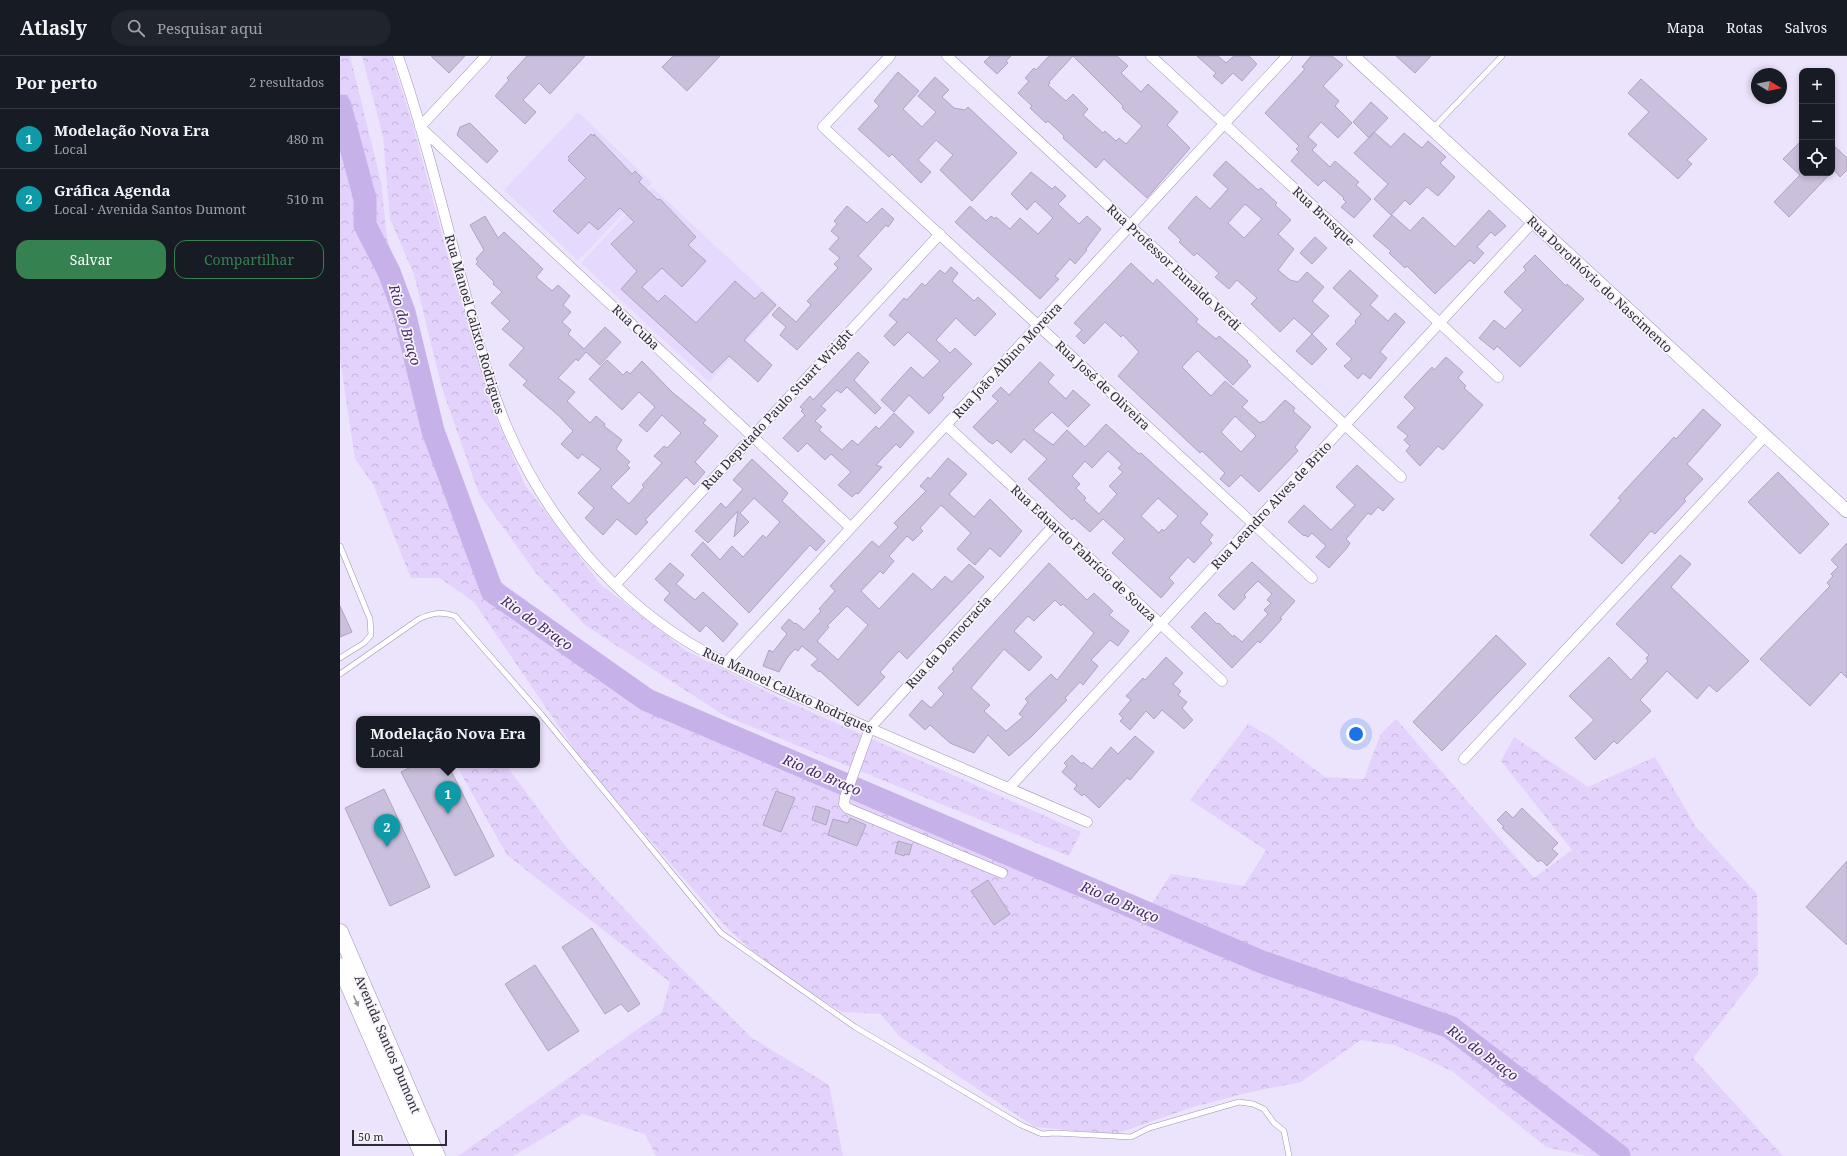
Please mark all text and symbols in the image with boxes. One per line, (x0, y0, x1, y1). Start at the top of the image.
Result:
search box (111, 10, 391, 46)
text: Atlasly (20, 15, 87, 41)
icon: search (125, 17, 147, 39)
text: Pesquisar aqui (157, 18, 262, 38)
text: Mapa (1667, 18, 1704, 37)
text: Rotas (1726, 18, 1763, 37)
text: Salvos (1785, 18, 1827, 37)
north arrow (1751, 68, 1787, 104)
map controls (1799, 68, 1835, 176)
button: + (1799, 68, 1835, 104)
text: Por perto (16, 71, 98, 94)
text: 2 resultados (249, 73, 324, 91)
button: − (1799, 104, 1835, 140)
text: Modelação Nova Era (54, 120, 209, 140)
text: 1 (25, 130, 33, 148)
text: 480 m (287, 130, 324, 148)
text: Local (54, 140, 87, 158)
button: locate (1799, 140, 1835, 176)
text: Gráfica Agenda (54, 180, 170, 200)
street label: Rua Brusque (1289, 182, 1359, 250)
text: 2 (25, 190, 33, 208)
text: 510 m (287, 190, 324, 208)
text: Local · Avenida Santos Dumont (54, 200, 246, 218)
street label: Rua Professor Eunaldo Verdi (1103, 200, 1245, 334)
street label: Rua Dorothóvio do Nascimento (1523, 212, 1677, 356)
street label: Rua Manoel Calixto Rodrigues (441, 232, 509, 416)
button: Salvar (16, 240, 166, 279)
button: Compartilhar (174, 240, 324, 279)
water label: Rio do Braço (385, 281, 426, 368)
street label: Rua João Albino Moreira (948, 298, 1066, 422)
street label: Rua Cuba (608, 300, 664, 354)
street label: Rua Deputado Paulo Stuart Wright (697, 324, 857, 493)
street label: Rua José de Oliveira (1052, 336, 1154, 434)
street label: Rua Leandro Alves de Brito (1207, 437, 1335, 573)
street label: Rua Eduardo Fabrício de Souza (1007, 480, 1161, 626)
water label: Rio do Braço (497, 590, 577, 654)
street label: Rua da Democracia (901, 591, 995, 693)
street label: Rua Manoel Calixto Rodrigues (700, 643, 876, 738)
popup (356, 716, 540, 768)
text: Modelação Nova Era (370, 723, 526, 743)
your location (1346, 724, 1366, 744)
text: Local (370, 743, 404, 761)
water label: Rio do Braço (779, 749, 864, 800)
pin: 1 (435, 781, 461, 814)
pin: 2 (374, 814, 400, 847)
water label: Rio do Braço (1077, 876, 1162, 927)
street label: Avenida Santos Dumont (351, 972, 425, 1116)
one-way arrow (353, 996, 359, 1008)
water label: Rio do Braço (1443, 1020, 1523, 1085)
scale bar (352, 1128, 447, 1147)
text: 50 m (358, 1129, 384, 1144)

